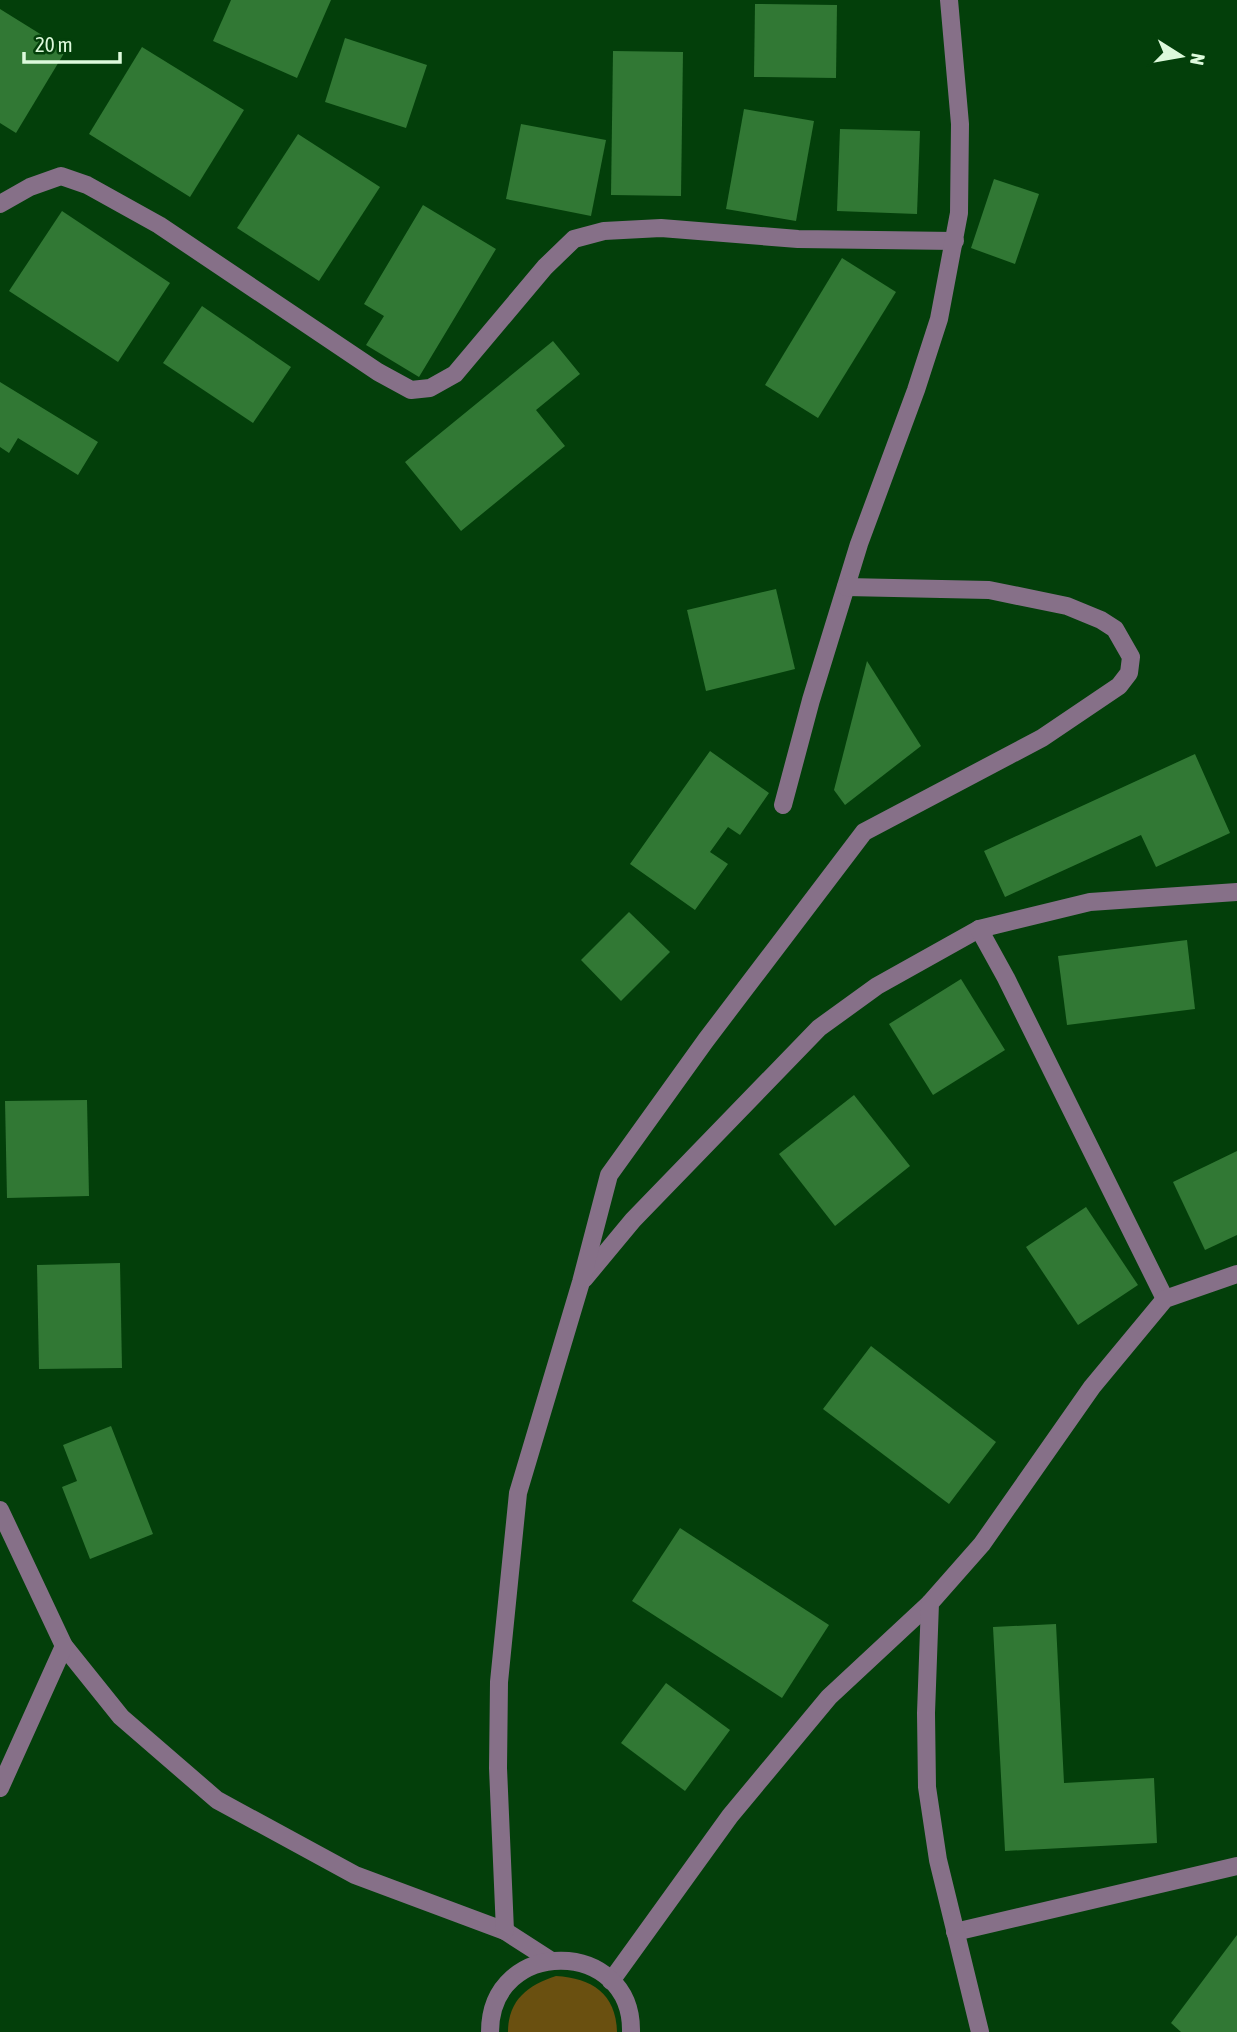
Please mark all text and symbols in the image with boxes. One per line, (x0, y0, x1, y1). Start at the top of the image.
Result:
scale bar (24, 21, 121, 65)
north arrow (1146, 21, 1216, 91)
text: 20 m (35, 32, 73, 56)
text: N (1186, 52, 1210, 67)

